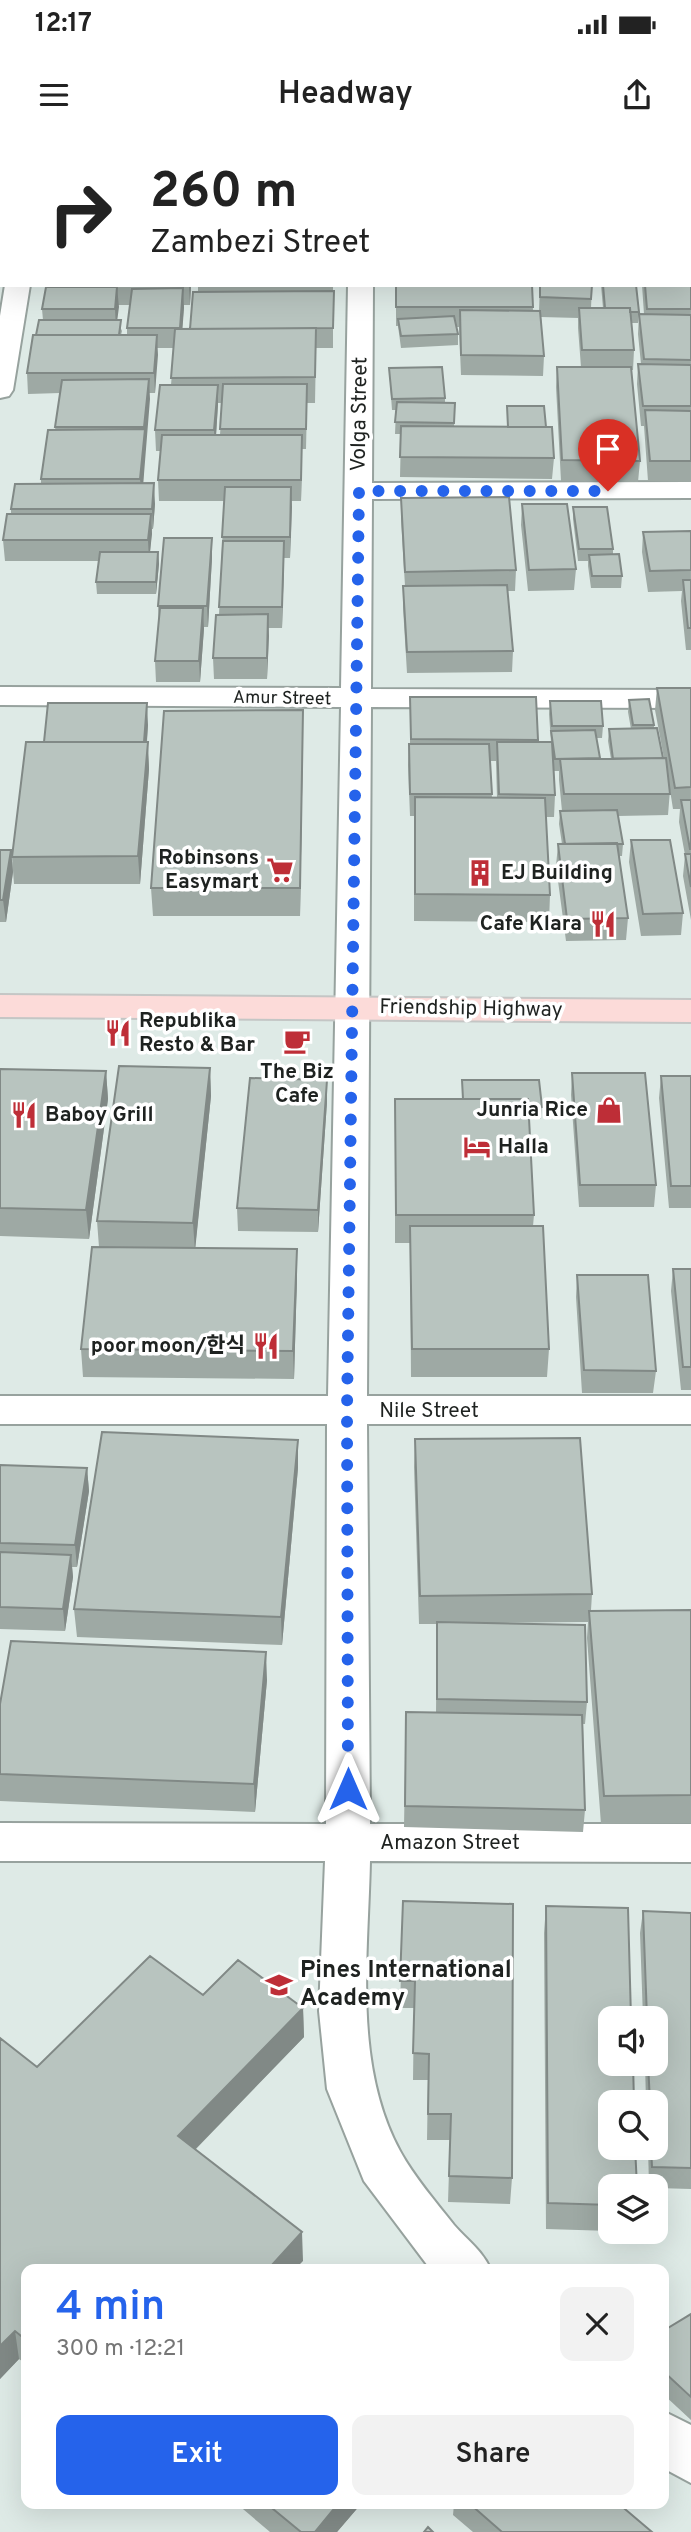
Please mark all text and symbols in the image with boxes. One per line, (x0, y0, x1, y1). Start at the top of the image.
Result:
text: 12:17 (35, 8, 92, 41)
text: Headway (278, 75, 413, 115)
icon: menu (35, 76, 73, 114)
icon: share (618, 76, 656, 114)
text: 260 m (150, 163, 297, 225)
icon: right (35, 168, 126, 259)
text: Zambezi Street (150, 224, 370, 264)
street label: Volga Street (346, 356, 374, 472)
pin (578, 419, 638, 491)
icon: arrive (589, 430, 627, 468)
street label: Amur Street (233, 687, 331, 711)
place label: Robinsons Easymart (158, 845, 259, 896)
supermarket icon: Robinsons Easymart (265, 855, 295, 885)
building icon: EJ Building (465, 858, 495, 888)
place label: EJ Building (501, 860, 613, 887)
restaurant icon: Cafe Klara (588, 909, 618, 939)
place label: Cafe Klara (480, 911, 582, 938)
street label: Friendship Highway (379, 994, 563, 1024)
place label: Republika Resto & Bar (139, 1008, 255, 1059)
restaurant icon: Republika Resto & Bar (103, 1018, 133, 1048)
cafe icon: The Biz Cafe (282, 1026, 312, 1056)
place label: The Biz Cafe (260, 1059, 334, 1110)
shop icon: Junria Rice (594, 1095, 624, 1125)
place label: Junria Rice (476, 1097, 588, 1124)
restaurant icon: Baboy Grill (9, 1100, 39, 1130)
place label: Baboy Grill (45, 1102, 154, 1129)
hotel icon: Halla (462, 1132, 492, 1162)
place label: Halla (498, 1134, 549, 1161)
restaurant icon: poor moon/한식 (251, 1331, 281, 1361)
place label: poor moon/한식 (91, 1333, 245, 1360)
street label: Nile Street (379, 1398, 479, 1425)
position arrow (311, 1752, 385, 1826)
street label: Amazon Street (380, 1830, 520, 1857)
place label: Pines International Academy (300, 1956, 512, 2014)
school or university icon: Pines International Academy (264, 1970, 294, 2000)
map controls (598, 2006, 668, 2244)
button: sound (598, 2006, 668, 2076)
button: search (598, 2090, 668, 2160)
button: layers (598, 2174, 668, 2244)
text: 4 min (56, 2282, 165, 2335)
button: close (560, 2287, 634, 2361)
text: 300 m · 12:21 (56, 2335, 185, 2364)
button: Exit (56, 2415, 338, 2495)
button: Share (352, 2415, 634, 2495)

